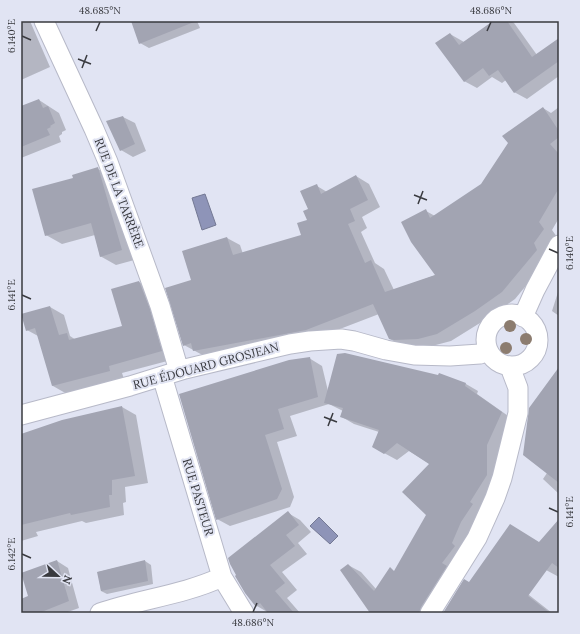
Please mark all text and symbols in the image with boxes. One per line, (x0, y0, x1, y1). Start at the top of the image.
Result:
text: 48.685°N (79, 4, 121, 17)
text: 48.686°N (470, 4, 513, 17)
text: 6.140°E (5, 19, 18, 53)
street label: RUE DE LA TARRÈRE (92, 136, 147, 250)
text: 6.140°E (563, 236, 576, 270)
text: 6.141°E (5, 279, 18, 311)
street label: RUE ÉDOUARD GROSJEAN (131, 339, 280, 392)
street label: RUE PASTEUR (180, 456, 217, 538)
text: 6.141°E (563, 496, 576, 528)
text: 6.142°E (5, 538, 18, 570)
north arrow (38, 556, 78, 596)
text: N (59, 573, 75, 587)
text: 48.686°N (232, 616, 275, 629)

